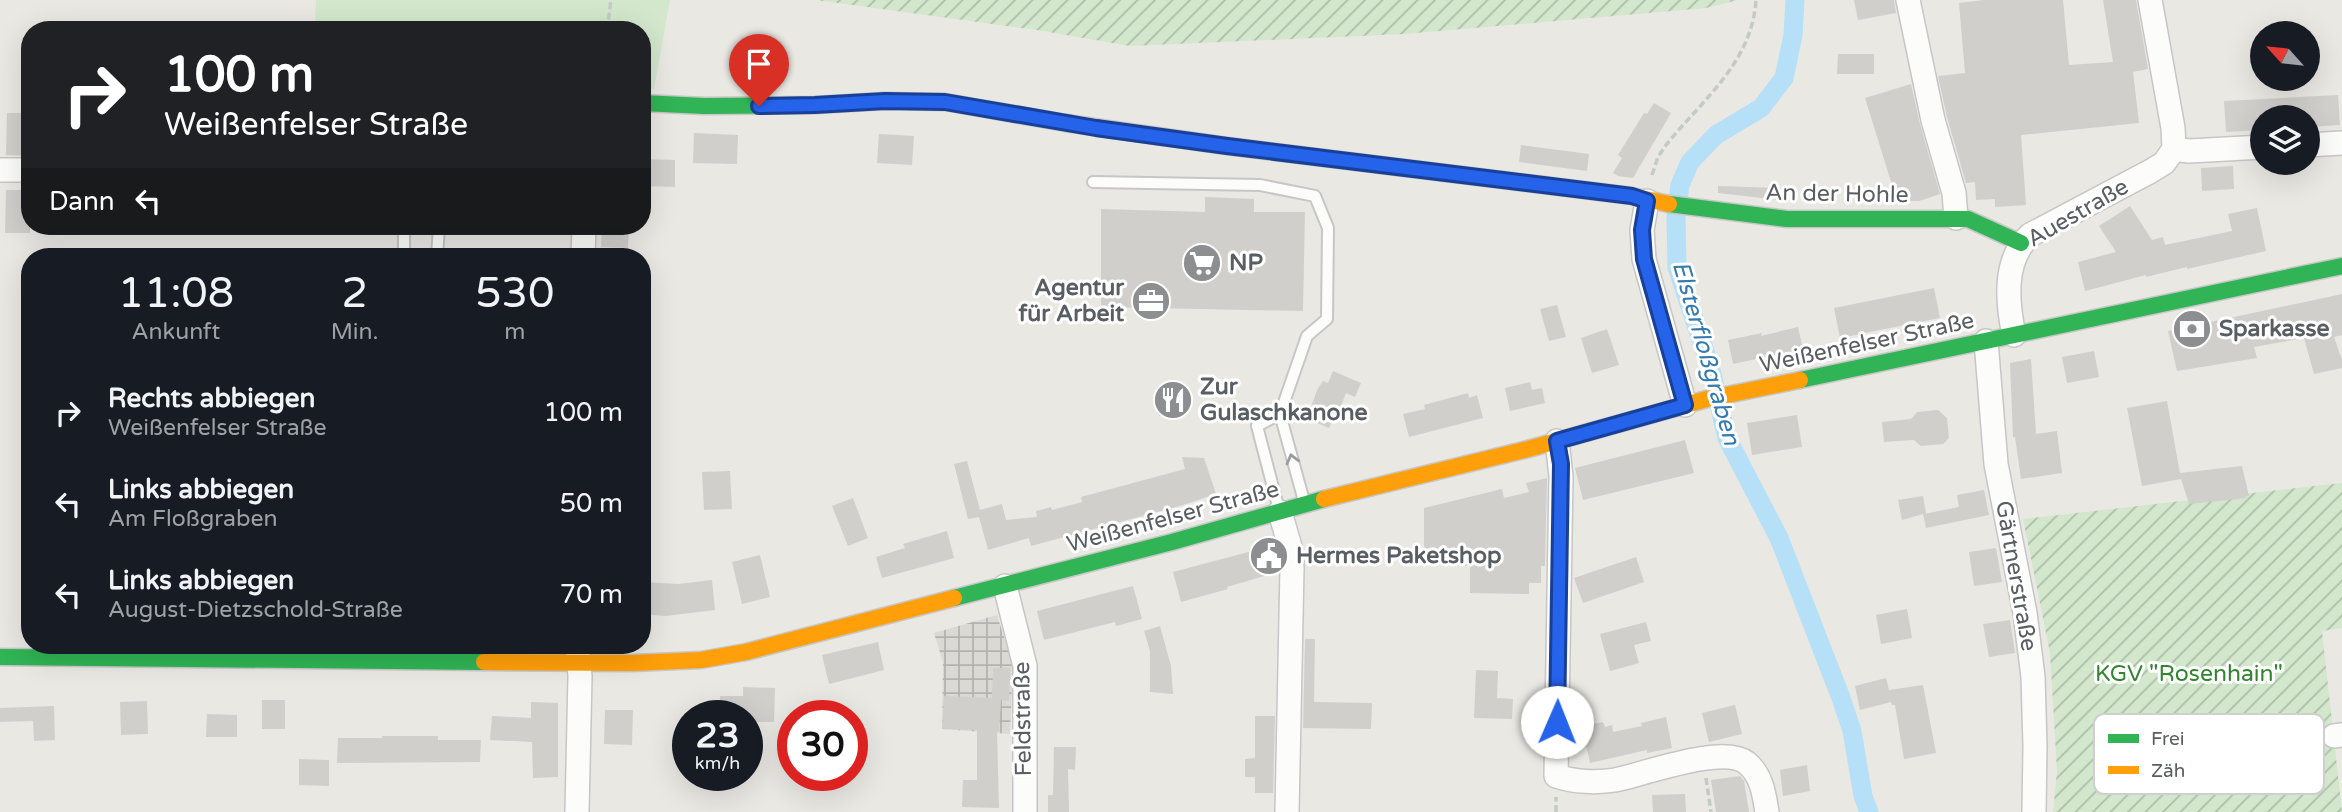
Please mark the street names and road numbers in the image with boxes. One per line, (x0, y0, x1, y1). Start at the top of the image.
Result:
street label: Auestraße (2022, 173, 2134, 253)
street label: An der Hohle (1765, 179, 1909, 209)
street label: Weißenfelser Straße (1757, 307, 1977, 379)
street label: Weißenfelser Straße (1064, 475, 1282, 559)
street label: Gärtnerstraße (1989, 499, 2043, 653)
street label: Feldstraße (1008, 661, 1038, 777)

